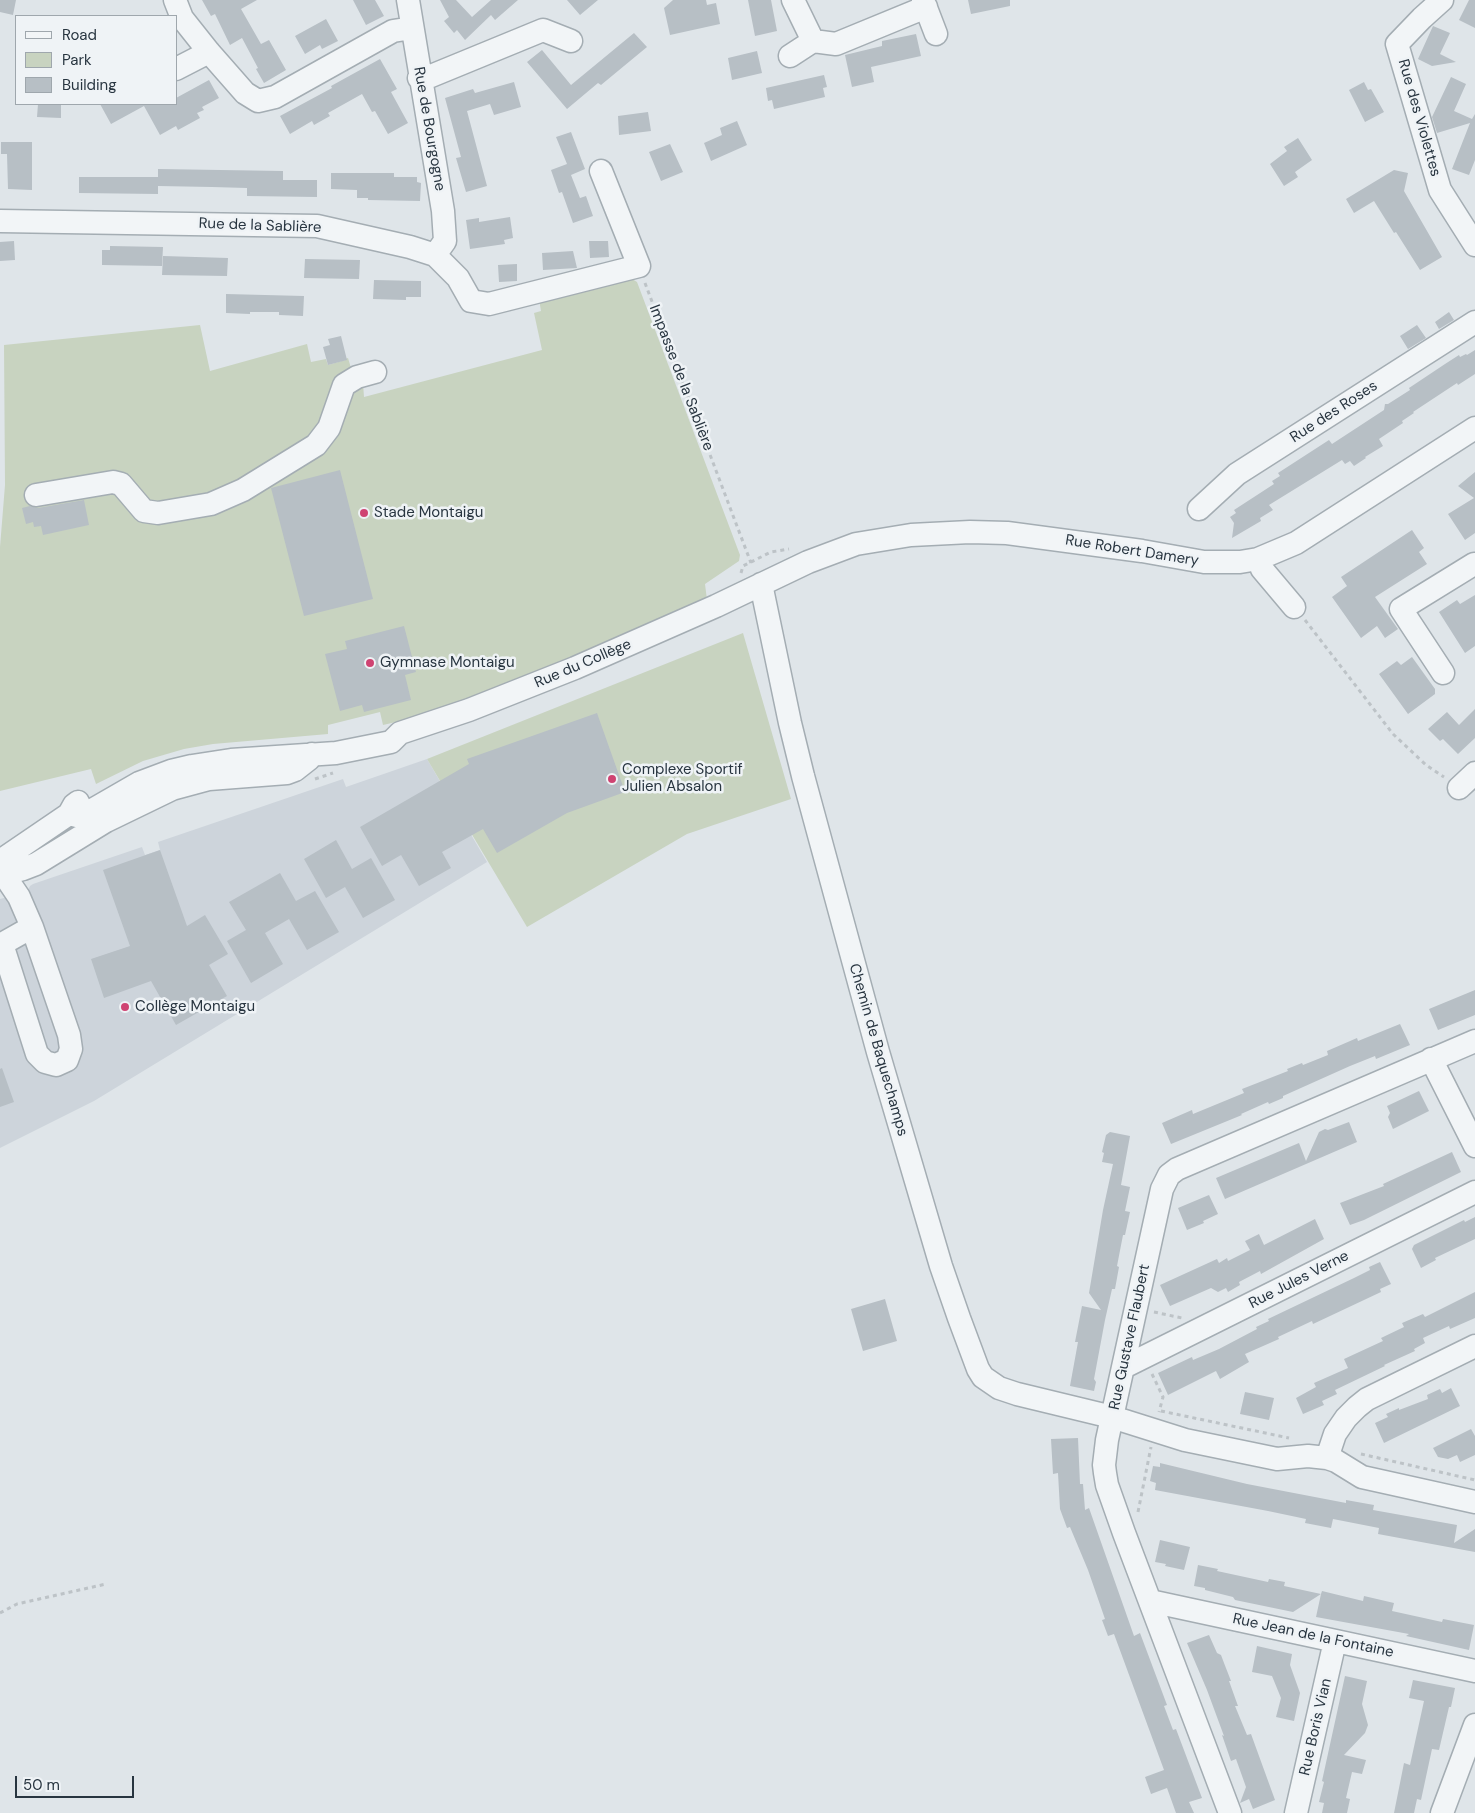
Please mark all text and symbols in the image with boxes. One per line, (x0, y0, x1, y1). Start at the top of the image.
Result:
legend (15, 15, 178, 105)
text: Road (62, 25, 97, 45)
text: Park (62, 50, 92, 70)
street label: Rue des Violettes (1394, 57, 1444, 179)
street label: Rue de Bourgogne (409, 65, 449, 193)
text: Building (62, 75, 117, 95)
street label: Rue de la Sablière (198, 215, 322, 237)
street label: Impasse de la Sablière (645, 302, 717, 454)
street label: Rue des Roses (1287, 377, 1381, 447)
place label: Stade Montaigu (374, 504, 483, 522)
marker: Stade Montaigu (358, 507, 370, 519)
street label: Rue Robert Damery (1064, 532, 1200, 570)
street label: Rue du Collège (532, 636, 634, 692)
place label: Gymnase Montaigu (380, 654, 515, 672)
marker: Gymnase Montaigu (364, 657, 376, 669)
place label: Complexe Sportif Julien Absalon (622, 761, 743, 796)
marker: Complexe Sportif Julien Absalon (606, 773, 618, 785)
street label: Chemin de Baquechamps (845, 962, 911, 1138)
place label: Collège Montaigu (135, 998, 255, 1016)
marker: Collège Montaigu (119, 1001, 131, 1013)
street label: Rue Jules Verne (1246, 1247, 1352, 1313)
street label: Rue Gustave Flaubert (1106, 1263, 1154, 1411)
street label: Rue Jean de la Fontaine (1231, 1610, 1395, 1662)
street label: Rue Boris Vian (1296, 1677, 1336, 1777)
scale bar (18, 1766, 136, 1798)
text: 50 m (23, 1775, 60, 1795)

